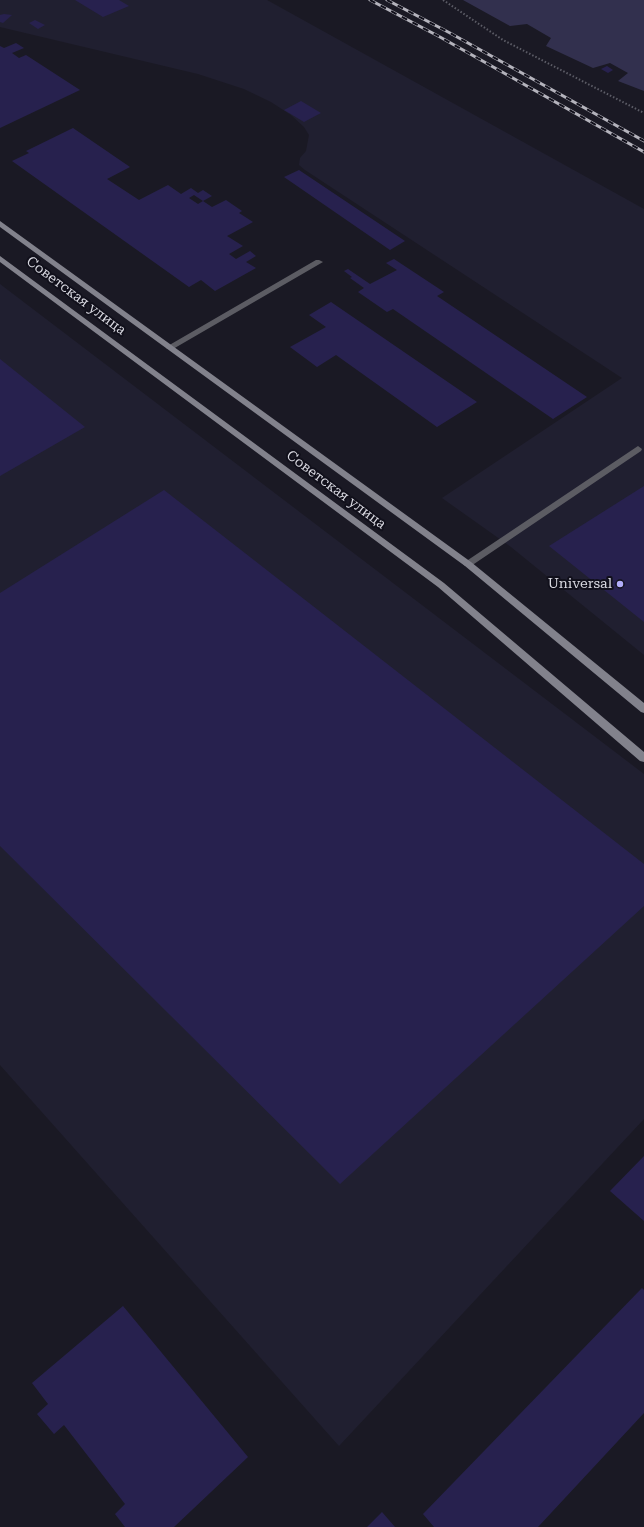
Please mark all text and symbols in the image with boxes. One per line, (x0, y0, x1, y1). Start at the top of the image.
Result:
street label: Советская улица (23, 253, 129, 339)
street label: Советская улица (283, 447, 389, 533)
place label: Universal (548, 576, 612, 592)
marker: Universal (615, 579, 625, 589)

